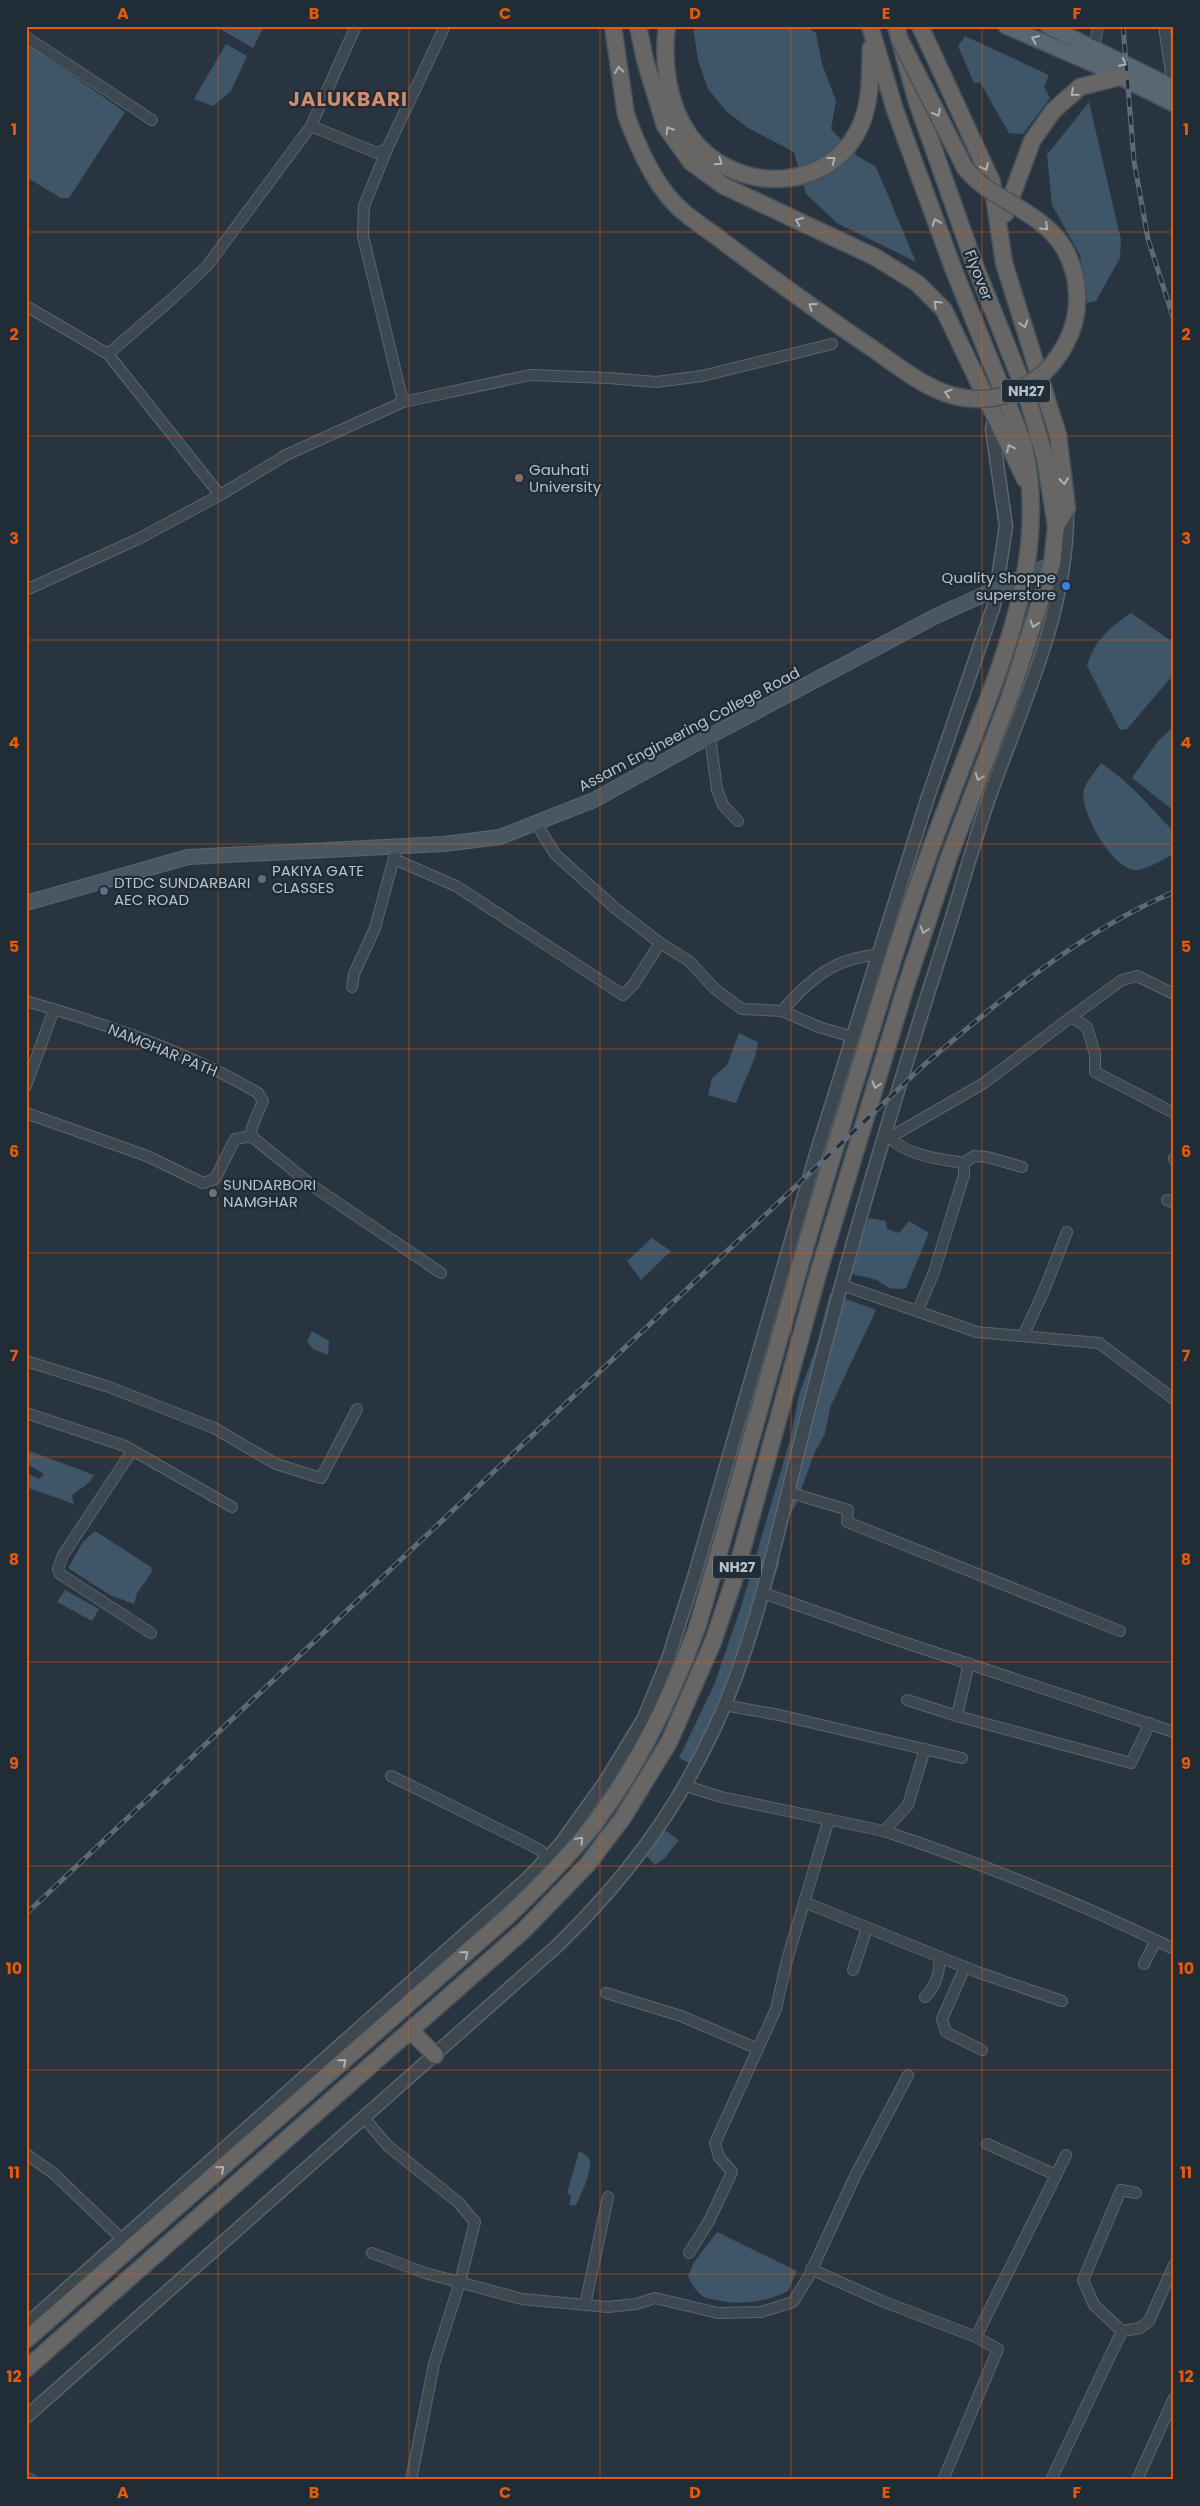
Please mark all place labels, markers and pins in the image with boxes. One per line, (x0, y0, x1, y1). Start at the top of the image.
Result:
place label: Gauhati University (529, 459, 602, 497)
marker: Gauhati University (513, 472, 525, 484)
place label: Quality Shoppe superstore (942, 567, 1056, 605)
marker: Quality Shoppe superstore (1060, 580, 1072, 592)
place label: PAKIYA GATE CLASSES (272, 860, 364, 898)
place label: DTDC SUNDARBARI AEC ROAD (114, 872, 250, 910)
marker: PAKIYA GATE CLASSES (256, 873, 268, 885)
marker: DTDC SUNDARBARI AEC ROAD (98, 885, 110, 897)
place label: SUNDARBORI NAMGHAR (223, 1174, 316, 1212)
marker: SUNDARBORI NAMGHAR (207, 1187, 219, 1199)

